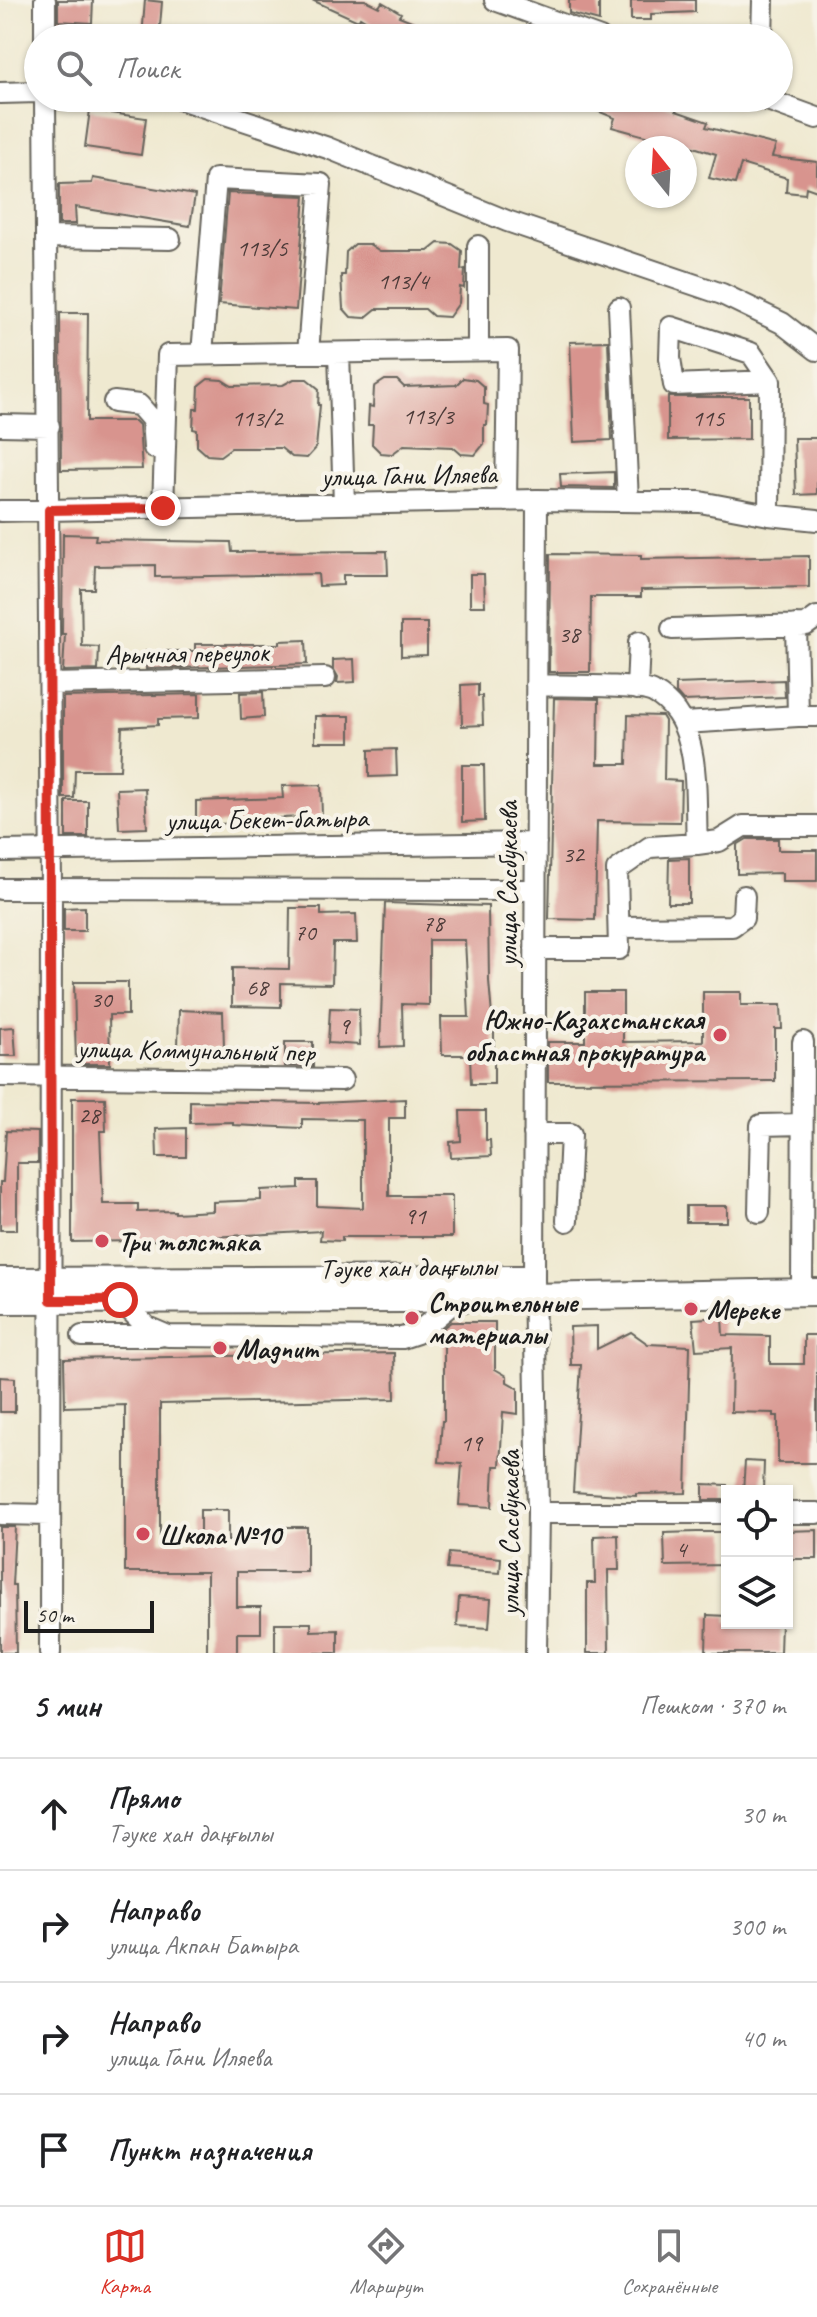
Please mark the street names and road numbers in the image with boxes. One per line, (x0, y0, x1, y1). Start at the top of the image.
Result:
street label: улица Гани Иляева (319, 456, 499, 494)
street label: Арычная переулок (105, 634, 271, 672)
street label: улица Сасбукаева (490, 799, 525, 969)
street label: улица Бекет-батыра (164, 800, 370, 838)
street label: улица Коммунальный пер (75, 1030, 317, 1070)
street label: Тәуке хан даңғылы (319, 1248, 499, 1286)
street label: улица Сасбукаева (492, 1448, 527, 1618)

